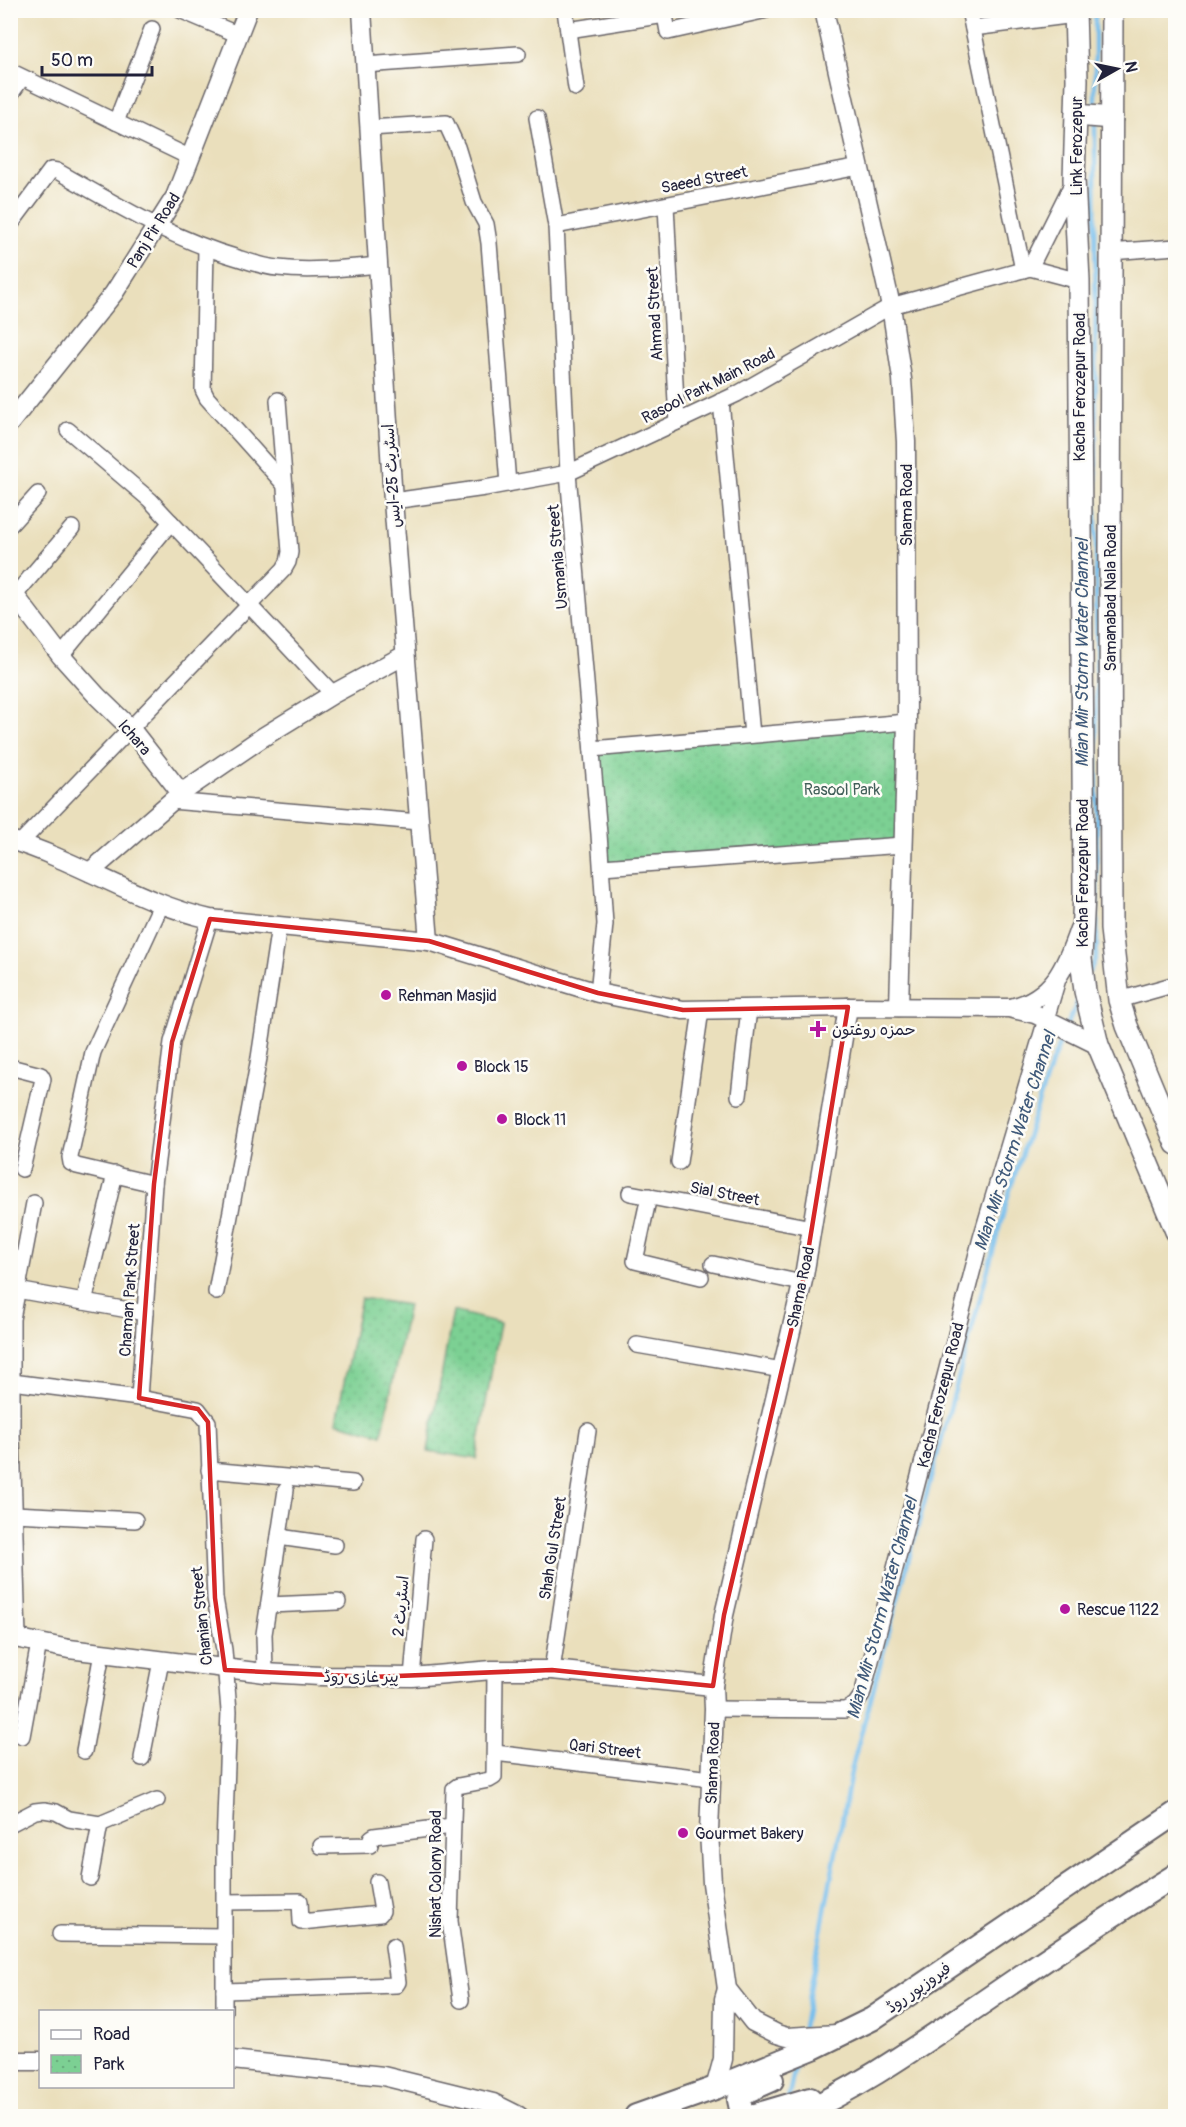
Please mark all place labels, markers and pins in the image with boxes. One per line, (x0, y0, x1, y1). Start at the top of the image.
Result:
place label: Rehman Masjid (398, 986, 497, 1006)
marker: Rehman Masjid (379, 988, 393, 1002)
marker: حمزه روغتون (809, 1020, 827, 1038)
place label: حمزه روغتون (832, 1020, 916, 1040)
place label: Block 15 (474, 1057, 529, 1077)
marker: Block 15 (455, 1059, 469, 1073)
place label: Block 11 (514, 1110, 566, 1130)
marker: Block 11 (495, 1112, 509, 1126)
place label: Rescue 1122 (1077, 1600, 1159, 1620)
marker: Rescue 1122 (1058, 1602, 1072, 1616)
place label: Gourmet Bakery (695, 1824, 804, 1844)
marker: Gourmet Bakery (676, 1826, 690, 1840)

